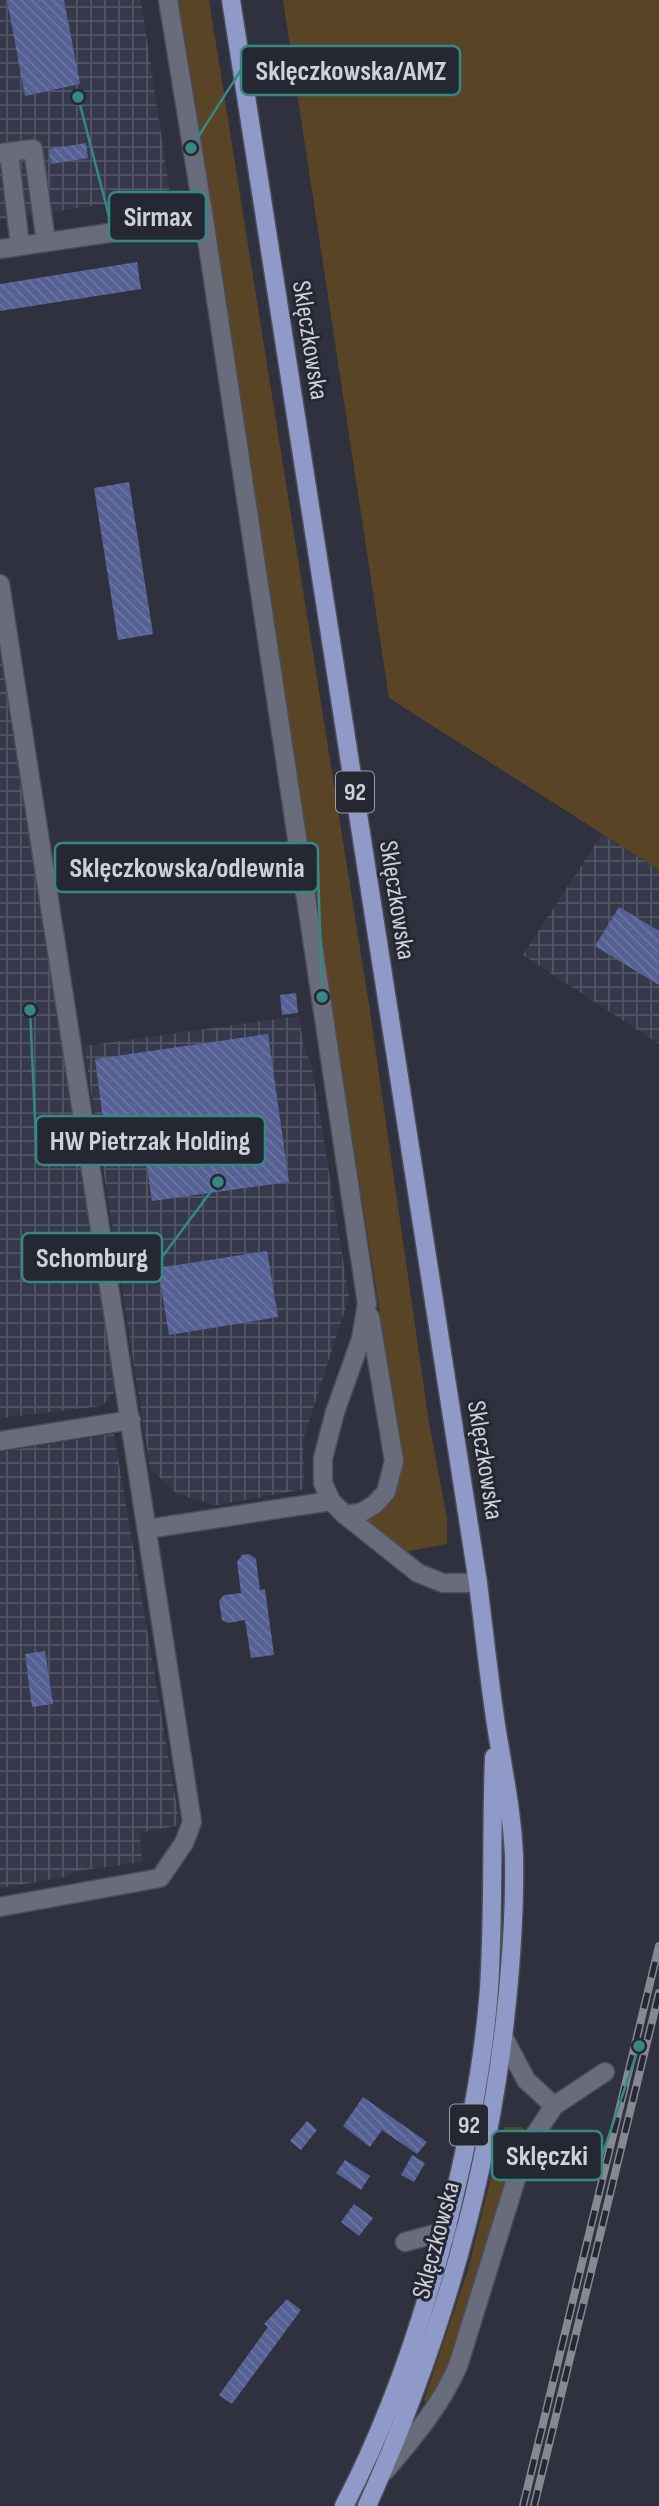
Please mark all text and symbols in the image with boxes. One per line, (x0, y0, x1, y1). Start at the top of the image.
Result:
callout: Sklęczkowska/AMZ (241, 46, 460, 95)
text: Sklęczkowska/AMZ (256, 55, 446, 88)
callout: Sirmax (109, 192, 206, 241)
text: Sirmax (124, 201, 193, 234)
street label: Sklęczkowska (285, 279, 334, 402)
road number: 92 (336, 772, 374, 812)
street label: Sklęczkowska (372, 839, 421, 962)
callout: Sklęczkowska/odlewnia (55, 843, 318, 892)
text: Sklęczkowska/odlewnia (69, 852, 305, 885)
callout: HW Pietrzak Holding (36, 1116, 265, 1165)
text: HW Pietrzak Holding (50, 1125, 250, 1158)
callout: Schomburg (22, 1233, 162, 1282)
text: Schomburg (36, 1242, 148, 1275)
street label: Sklęczkowska (460, 1399, 509, 1522)
road number: 92 (450, 2104, 488, 2146)
callout: Sklęczki (492, 2131, 602, 2180)
text: Sklęczki (506, 2140, 588, 2173)
street label: Sklęczkowska (406, 2178, 467, 2302)

